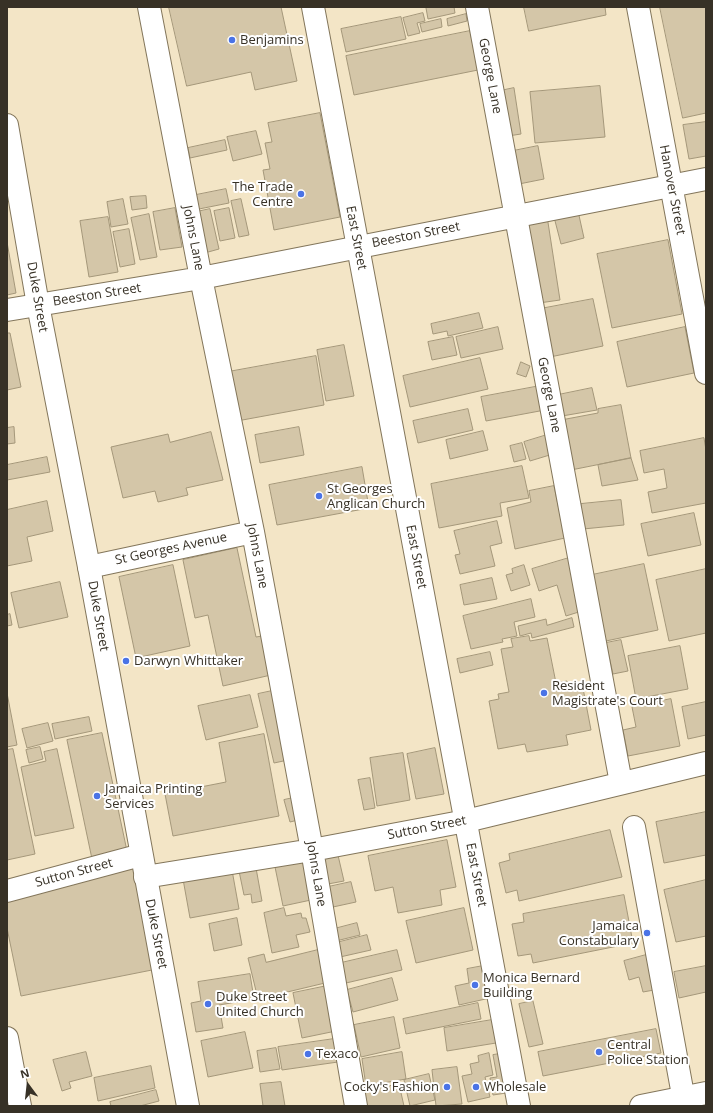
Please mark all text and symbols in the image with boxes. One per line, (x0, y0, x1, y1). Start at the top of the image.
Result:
place label: Benjamins (240, 32, 304, 48)
marker: Benjamins (227, 35, 237, 45)
street label: George Lane (475, 37, 505, 115)
street label: Hanover Street (656, 144, 688, 236)
place label: The Trade Centre (232, 179, 293, 210)
marker: The Trade Centre (296, 189, 306, 199)
street label: Johns Lane (179, 204, 207, 272)
street label: East Street (342, 205, 370, 271)
street label: Beeston Street (371, 219, 461, 251)
street label: Duke Street (23, 261, 51, 333)
street label: Beeston Street (52, 280, 142, 310)
street label: George Lane (534, 356, 564, 434)
place label: St Georges Anglican Church (327, 481, 425, 512)
marker: St Georges Anglican Church (314, 491, 324, 501)
street label: Johns Lane (243, 522, 271, 590)
street label: East Street (402, 524, 430, 590)
street label: St Georges Avenue (114, 529, 228, 569)
street label: Duke Street (84, 580, 112, 652)
place label: Darwyn Whittaker (134, 653, 243, 669)
marker: Darwyn Whittaker (121, 656, 131, 666)
place label: Resident Magistrate's Court (552, 678, 663, 709)
marker: Resident Magistrate's Court (539, 688, 549, 698)
place label: Jamaica Printing Services (105, 781, 202, 812)
marker: Jamaica Printing Services (92, 791, 102, 801)
street label: Sutton Street (386, 813, 468, 843)
street label: Johns Lane (303, 840, 329, 908)
street label: East Street (462, 842, 490, 908)
street label: Sutton Street (33, 855, 115, 891)
street label: Duke Street (142, 898, 170, 970)
place label: Jamaica Constabulary (559, 918, 639, 949)
marker: Jamaica Constabulary (642, 928, 652, 938)
place label: Monica Bernard Building (483, 970, 580, 1001)
marker: Monica Bernard Building (470, 980, 480, 990)
place label: Duke Street United Church (216, 989, 304, 1020)
marker: Duke Street United Church (203, 999, 213, 1009)
place label: Central Police Station (607, 1037, 689, 1068)
place label: Texaco (316, 1046, 359, 1062)
marker: Central Police Station (594, 1047, 604, 1057)
marker: Texaco (303, 1049, 313, 1059)
north arrow (8, 1065, 48, 1105)
text: N (18, 1065, 31, 1081)
place label: Cocky's Fashion (344, 1079, 439, 1095)
place label: Wholesale (484, 1079, 546, 1095)
marker: Cocky's Fashion (442, 1082, 452, 1092)
marker: Wholesale (471, 1082, 481, 1092)

